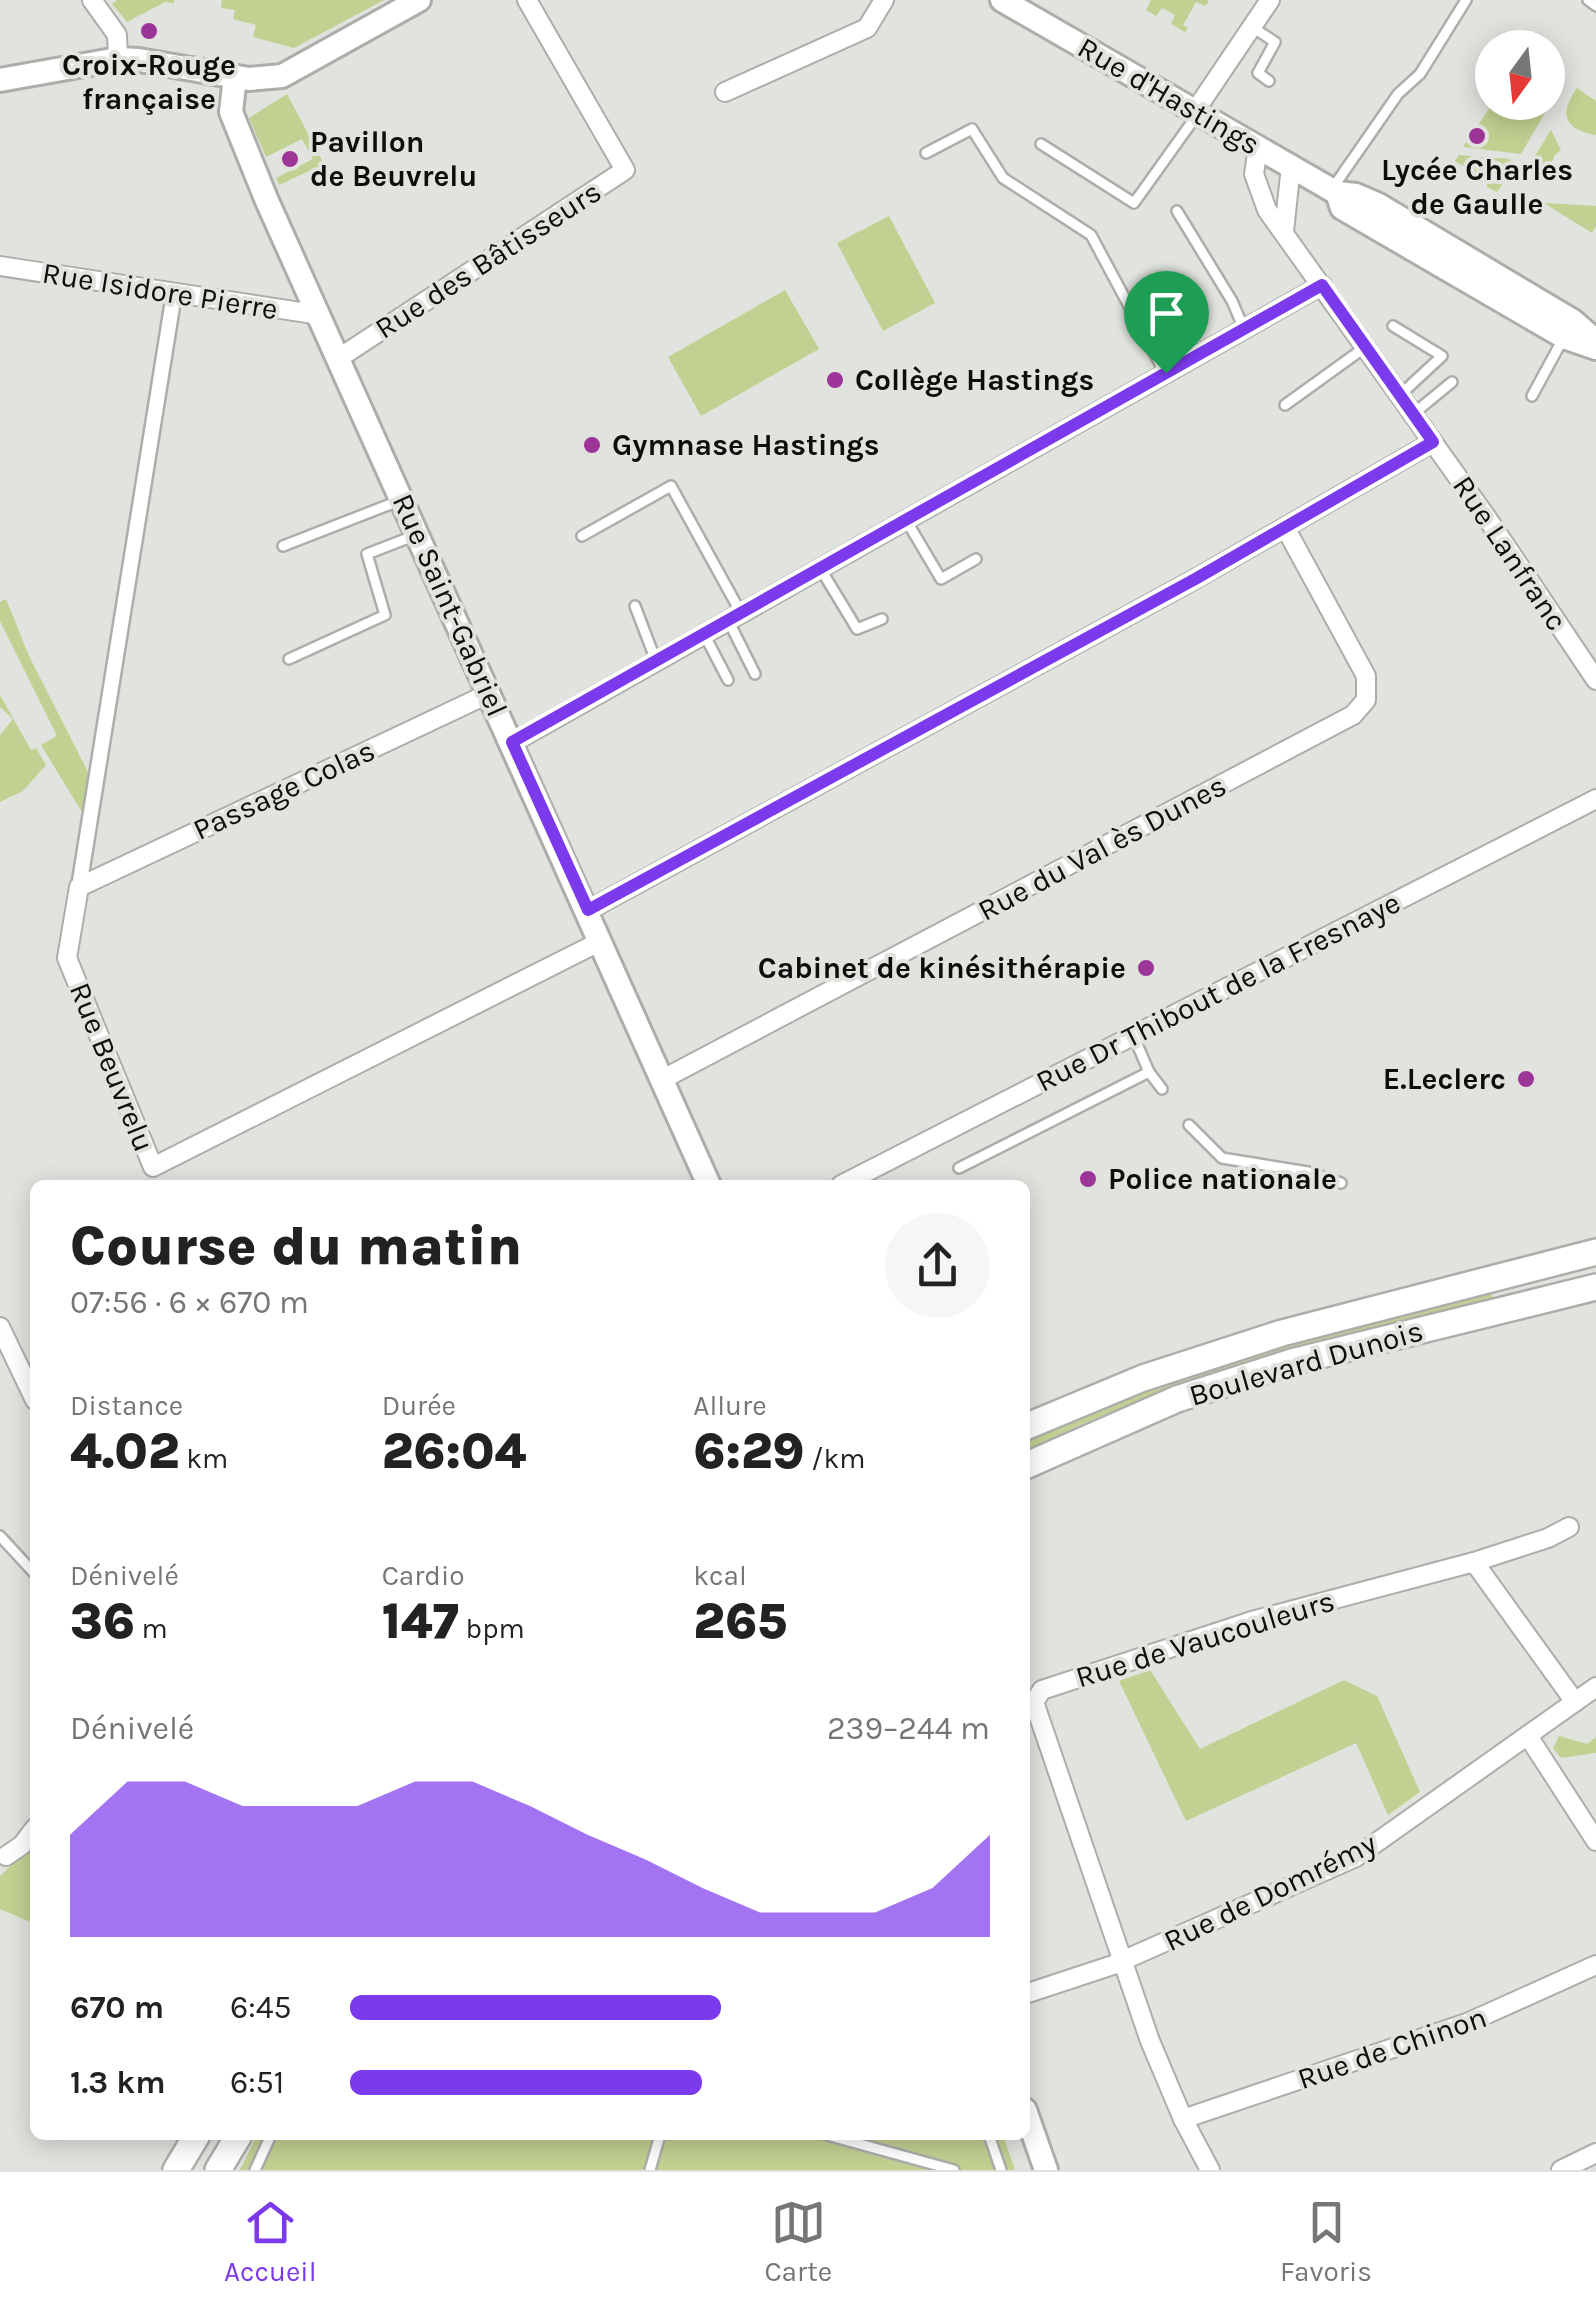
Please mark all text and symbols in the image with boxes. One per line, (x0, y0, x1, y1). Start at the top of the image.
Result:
marker: Croix-Rouge française (138, 20, 160, 42)
street label: Rue d'Hastings (1072, 29, 1266, 163)
north arrow (1475, 30, 1565, 120)
map controls (1475, 30, 1565, 120)
place label: Croix-Rouge française (62, 47, 236, 117)
place label: Pavillon de Beuvrelu (310, 124, 477, 194)
marker: Lycée Charles de Gaulle (1466, 125, 1488, 147)
marker: Pavillon de Beuvrelu (279, 148, 301, 170)
place label: Lycée Charles de Gaulle (1381, 152, 1573, 222)
street label: Rue des Bâtisseurs (368, 173, 608, 347)
street label: Rue Isidore Pierre (40, 255, 280, 327)
pin (1124, 271, 1209, 374)
icon: arrive (1139, 286, 1194, 341)
place label: Collège Hastings (855, 362, 1094, 398)
marker: Collège Hastings (824, 369, 846, 391)
place label: Gymnase Hastings (612, 427, 880, 463)
marker: Gymnase Hastings (581, 434, 603, 456)
street label: Rue Lanfranc (1445, 469, 1575, 637)
street label: Rue Saint-Gabriel (385, 488, 515, 722)
street label: Passage Colas (188, 732, 380, 848)
street label: Rue du Val ès Dunes (972, 767, 1232, 929)
street label: Rue Dr Thibout de la Fresnaye (1030, 884, 1406, 1100)
place label: Cabinet de kinésithérapie (758, 950, 1126, 986)
marker: Cabinet de kinésithérapie (1135, 957, 1157, 979)
street label: Rue Beuvrelu (62, 977, 162, 1157)
place label: E.Leclerc (1383, 1061, 1506, 1097)
marker: E.Leclerc (1515, 1068, 1537, 1090)
place label: Police nationale (1108, 1161, 1337, 1197)
marker: Police nationale (1077, 1168, 1099, 1190)
button: share (885, 1213, 990, 1318)
text: Course du matin (70, 1214, 522, 1278)
text: 07:56 · 6 × 670 m (70, 1284, 309, 1321)
street label: Boulevard Dunois (1185, 1312, 1427, 1414)
text: Distance (70, 1389, 183, 1422)
text: Durée (382, 1389, 456, 1422)
text: Allure (693, 1389, 767, 1422)
text: 4.02 (70, 1422, 180, 1481)
text: 26:04 (382, 1422, 526, 1481)
text: 6:29 (693, 1422, 805, 1481)
text: km (180, 1442, 228, 1475)
text: /km (805, 1442, 865, 1475)
text: Dénivelé (70, 1559, 179, 1592)
text: Cardio (382, 1559, 465, 1592)
text: kcal (693, 1559, 747, 1592)
street label: Rue de Vaucouleurs (1071, 1583, 1339, 1695)
text: 36 (70, 1592, 135, 1651)
text: 147 (382, 1592, 459, 1651)
text: 265 (693, 1592, 787, 1651)
text: m (135, 1612, 168, 1645)
text: bpm (459, 1612, 525, 1645)
text: Dénivelé (70, 1710, 194, 1747)
text: 239–244 m (827, 1710, 990, 1747)
street label: Rue de Domrémy (1158, 1825, 1382, 1959)
text: 670 m (70, 1989, 164, 2026)
text: 6:45 (230, 1989, 292, 2026)
street label: Rue de Chinon (1293, 1999, 1491, 2097)
text: 1.3 km (70, 2064, 166, 2101)
text: 6:51 (230, 2064, 284, 2101)
tab: Accueil (224, 2195, 316, 2288)
tab: Carte (764, 2195, 832, 2288)
tab: Favoris (1280, 2195, 1372, 2288)

